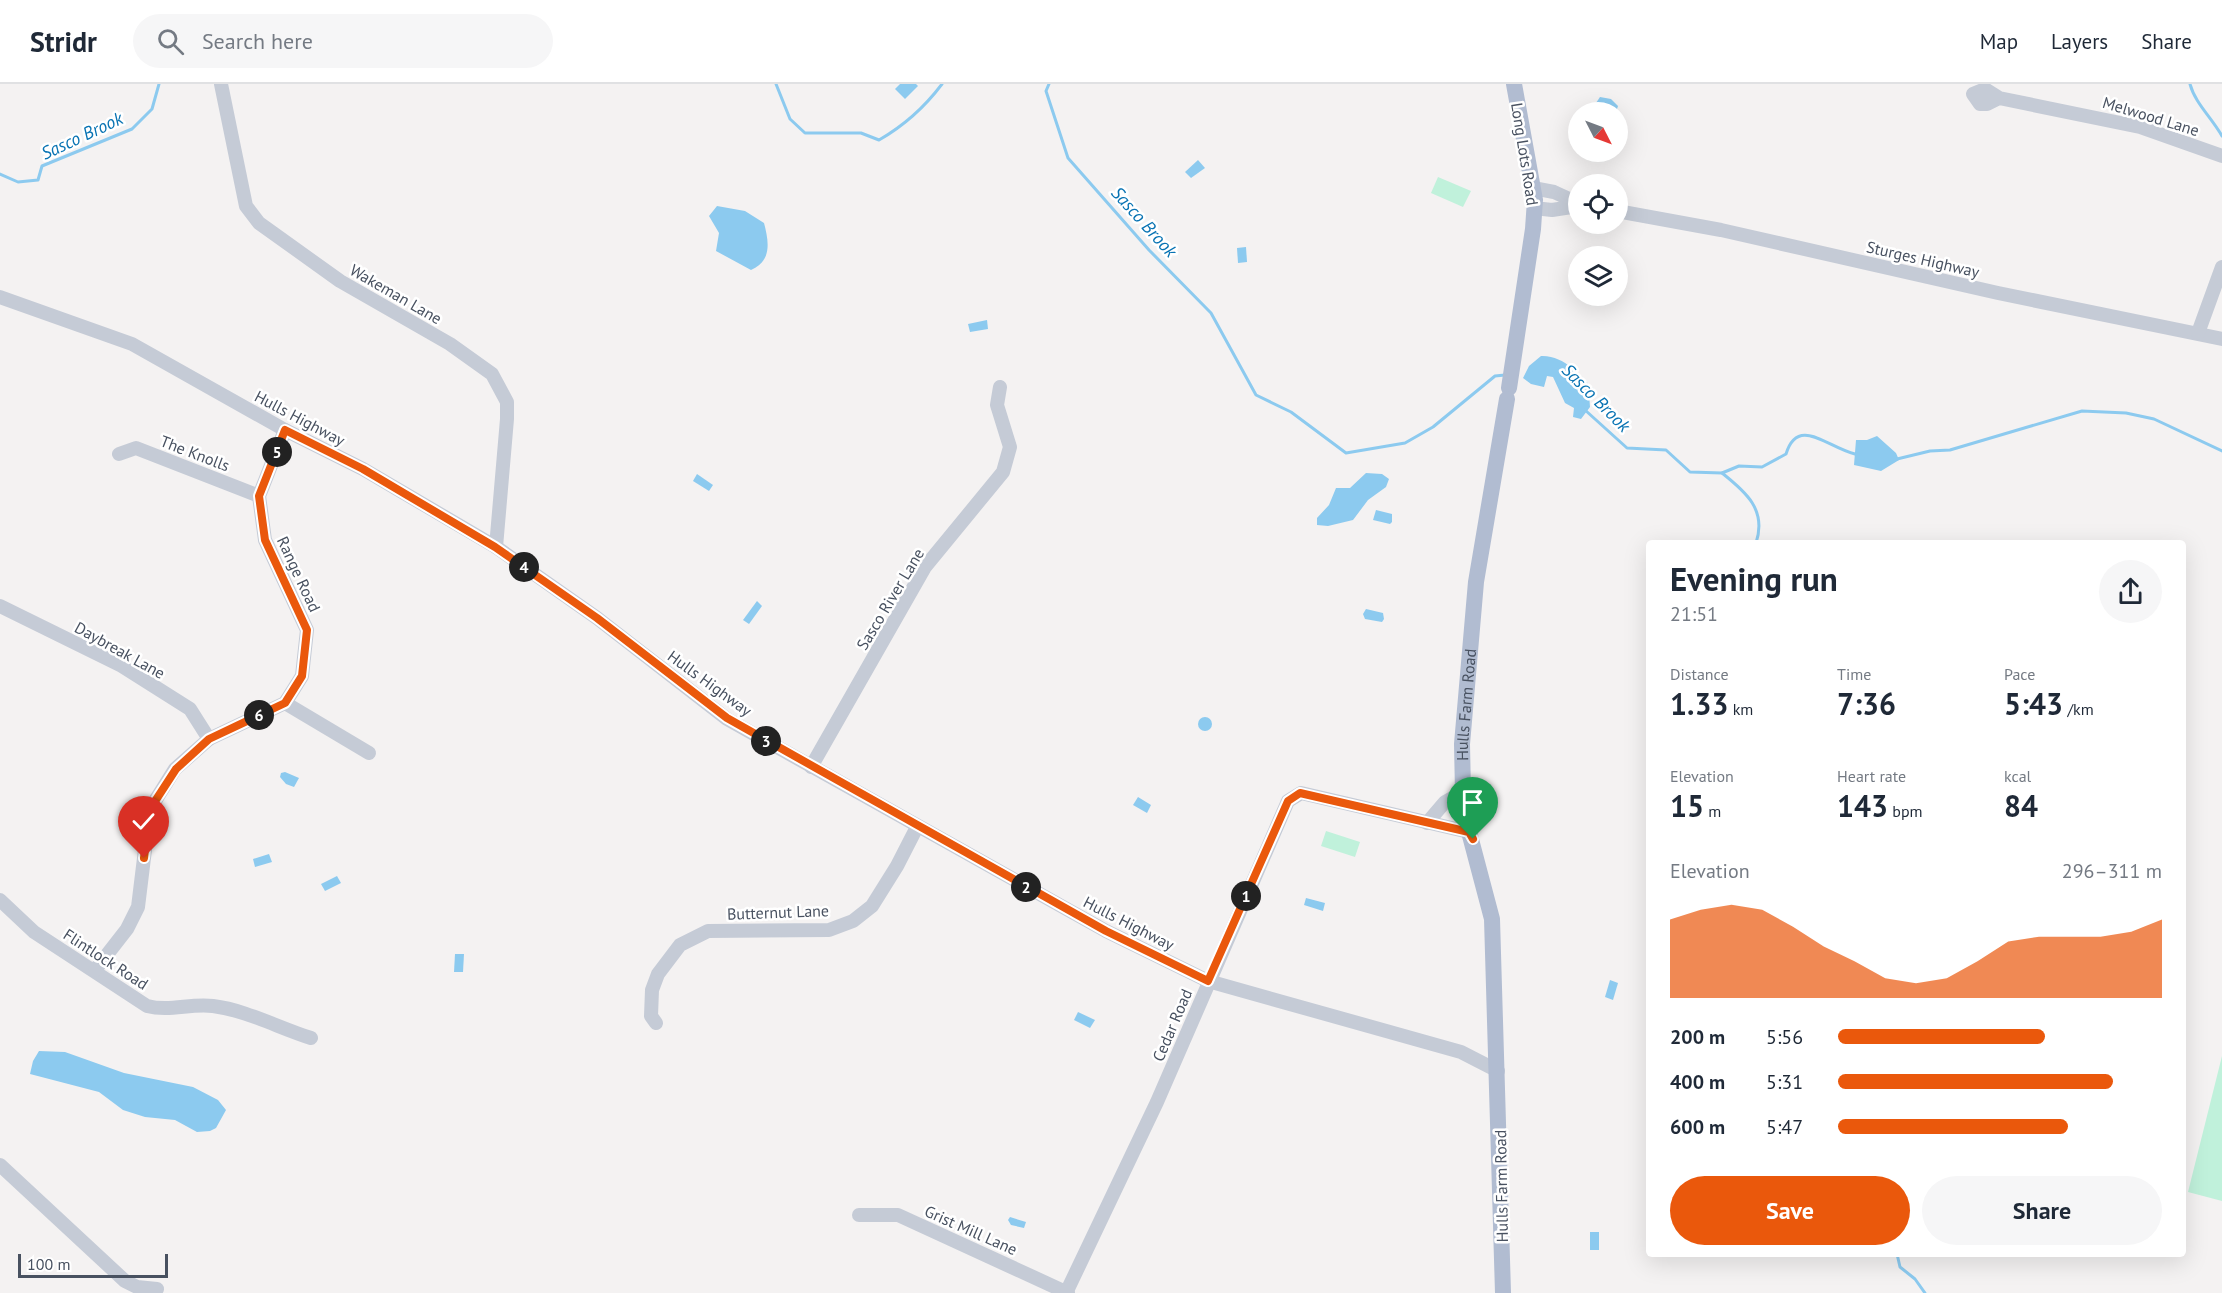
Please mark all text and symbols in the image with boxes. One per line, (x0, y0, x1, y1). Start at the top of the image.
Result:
search box (133, 14, 553, 68)
text: Stridr (30, 23, 97, 60)
icon: search (154, 25, 187, 58)
text: Search here (202, 27, 313, 55)
text: Map (1980, 28, 2018, 55)
text: Layers (2051, 28, 2108, 55)
text: Share (2141, 28, 2192, 55)
street label: Melwood Lane (2100, 92, 2202, 140)
street label: Long Lots Road (1507, 101, 1543, 207)
north arrow (1568, 102, 1628, 162)
map controls (1568, 102, 1628, 306)
water label: Sasco Brook (37, 106, 127, 165)
button: locate (1568, 174, 1628, 234)
water label: Sasco Brook (1106, 181, 1183, 263)
street label: Sturges Highway (1865, 236, 1982, 282)
button: layers (1568, 246, 1628, 306)
street label: Wakeman Lane (346, 260, 446, 328)
water label: Sasco Brook (1557, 358, 1636, 437)
street label: Hulls Highway (251, 386, 349, 450)
street label: The Knolls (157, 431, 233, 475)
pin: 5 (262, 437, 292, 467)
text: 5 (272, 442, 282, 462)
street label: Range Road (273, 533, 325, 615)
street label: Sasco River Lane (852, 545, 928, 653)
pin: 4 (509, 552, 539, 582)
text: 4 (519, 557, 529, 577)
text: Evening run (1670, 557, 1838, 600)
button: share (2099, 560, 2162, 623)
text: 21:51 (1670, 601, 1718, 627)
street label: Daybreak Lane (71, 617, 169, 683)
street label: Hulls Highway (664, 646, 756, 721)
street label: Hulls Farm Road (1452, 648, 1480, 761)
text: Distance (1670, 664, 1729, 684)
text: Time (1837, 664, 1871, 684)
text: Pace (2004, 664, 2035, 684)
text: 1.33 (1670, 684, 1728, 723)
text: 7:36 (1837, 684, 1896, 723)
text: 5:43 (2004, 684, 2063, 723)
text: km (1728, 699, 1753, 719)
text: /km (2063, 699, 2094, 719)
pin: 6 (244, 700, 274, 730)
text: 6 (254, 705, 264, 725)
pin: 3 (751, 726, 781, 756)
text: 3 (761, 731, 771, 751)
text: Elevation (1670, 766, 1734, 786)
text: Heart rate (1837, 766, 1906, 786)
text: kcal (2004, 766, 2031, 786)
pin (1447, 777, 1498, 839)
icon: arrive (1456, 786, 1489, 819)
text: 15 (1670, 786, 1704, 825)
text: 143 (1837, 786, 1888, 825)
text: 84 (2004, 786, 2038, 825)
pin (118, 796, 169, 858)
text: m (1704, 801, 1721, 821)
text: bpm (1888, 801, 1923, 821)
icon: check (127, 805, 160, 838)
text: Elevation (1670, 858, 1750, 884)
text: 296–311 m (2062, 858, 2162, 884)
pin: 2 (1011, 872, 1041, 902)
text: 2 (1021, 877, 1031, 897)
pin: 1 (1231, 881, 1261, 911)
text: 1 (1241, 886, 1251, 906)
street label: Hulls Highway (1080, 892, 1178, 955)
street label: Butternut Lane (727, 900, 829, 924)
street label: Flintlock Road (60, 924, 152, 994)
street label: Cedar Road (1148, 986, 1196, 1064)
text: 200 m (1670, 1024, 1725, 1050)
text: 5:56 (1766, 1024, 1803, 1050)
text: 400 m (1670, 1069, 1725, 1095)
text: 5:31 (1766, 1069, 1803, 1095)
text: 600 m (1670, 1114, 1725, 1140)
text: 5:47 (1766, 1114, 1803, 1140)
street label: Hulls Farm Road (1490, 1130, 1512, 1242)
button: Save (1670, 1176, 1910, 1245)
button: Share (1922, 1176, 2162, 1245)
street label: Grist Mill Lane (922, 1201, 1020, 1259)
scale bar (18, 1251, 168, 1278)
text: 100 m (27, 1254, 70, 1274)

